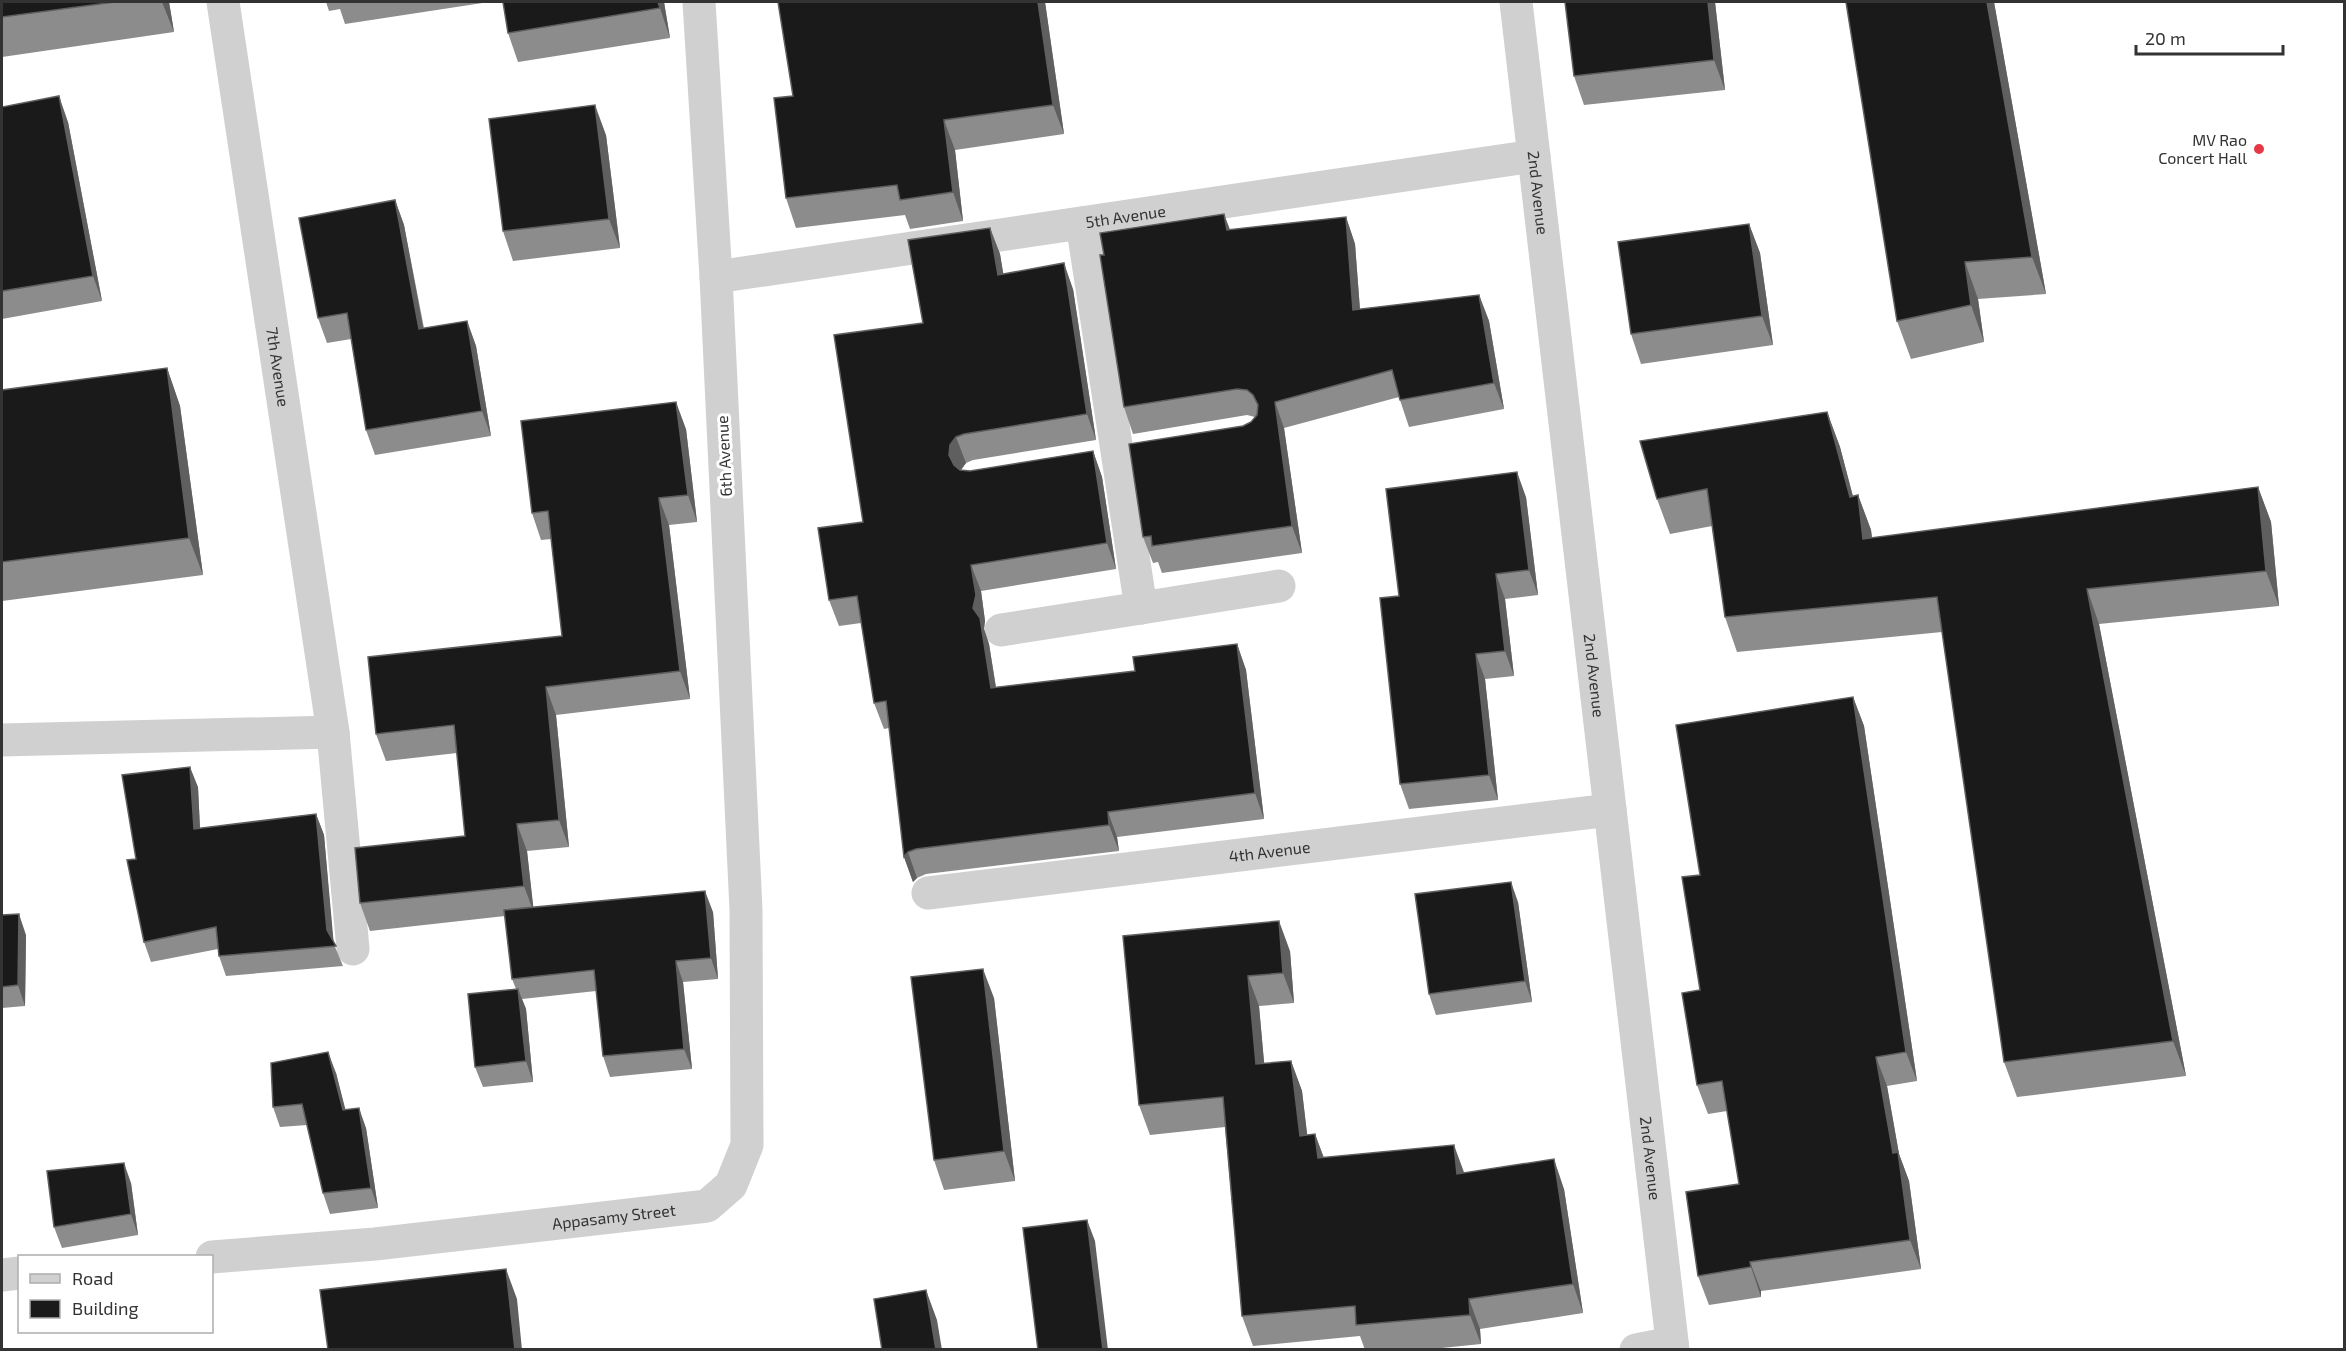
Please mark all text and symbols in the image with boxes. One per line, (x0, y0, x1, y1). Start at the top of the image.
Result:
scale bar (2136, 18, 2283, 56)
text: 20 m (2145, 27, 2186, 49)
place label: MV Rao Concert Hall (2158, 130, 2247, 167)
marker: MV Rao Concert Hall (2252, 142, 2266, 156)
street label: 2nd Avenue (1524, 150, 1553, 236)
street label: 5th Avenue (1084, 201, 1167, 231)
street label: 7th Avenue (263, 326, 294, 408)
street label: 6th Avenue (712, 415, 735, 497)
street label: 2nd Avenue (1581, 632, 1609, 718)
street label: 4th Avenue (1228, 837, 1311, 865)
street label: 2nd Avenue (1637, 1115, 1665, 1201)
street label: Appasamy Street (551, 1200, 677, 1233)
legend (18, 1255, 213, 1333)
text: Road (72, 1267, 113, 1289)
text: Building (72, 1297, 139, 1319)

